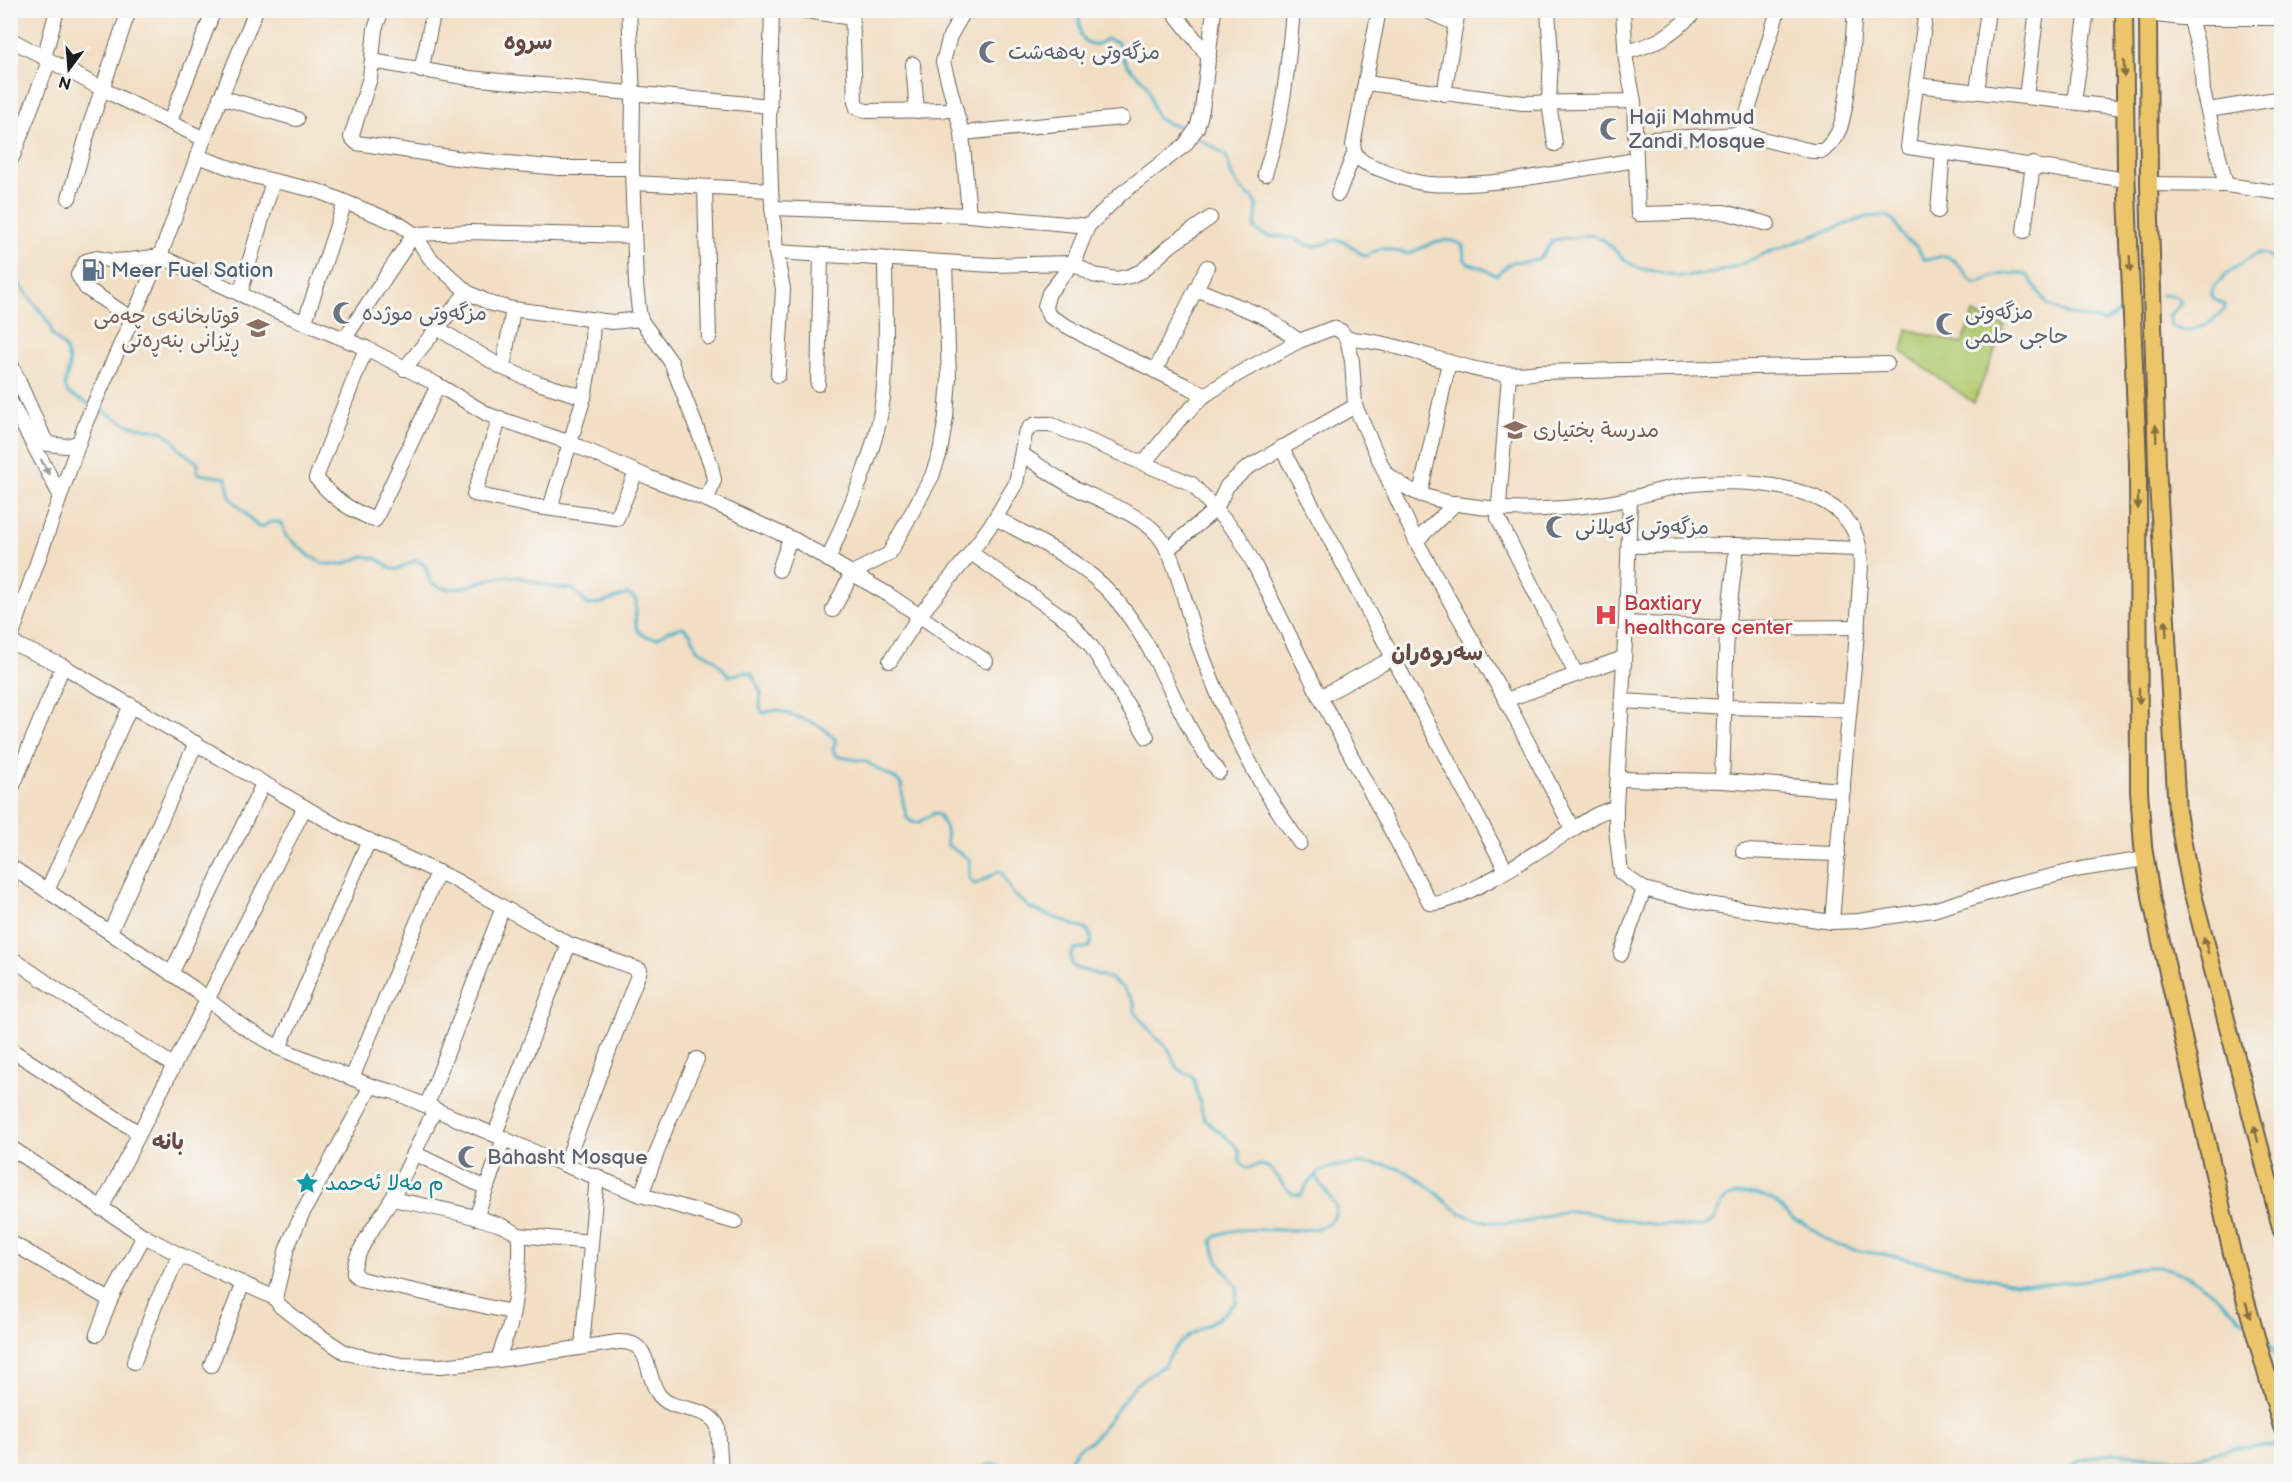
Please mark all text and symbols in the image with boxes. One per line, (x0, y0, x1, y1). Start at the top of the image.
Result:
district label: سروە (504, 29, 552, 57)
north arrow (39, 39, 99, 99)
mosque icon: مزگەوتی بەهەشت (977, 39, 1003, 65)
place label: مزگەوتی بەهەشت (1008, 40, 1160, 66)
one-way arrow (2119, 59, 2129, 78)
text: N (57, 71, 74, 93)
place label: Haji Mahmud Zandi Mosque (1628, 105, 1765, 154)
mosque icon: Haji Mahmud Zandi Mosque (1598, 116, 1624, 142)
one-way arrow (2126, 254, 2135, 273)
fuel station icon: Meer Fuel Sation (80, 257, 106, 283)
place label: Meer Fuel Sation (111, 258, 273, 283)
mosque icon: مزگەوتی موژدە (331, 300, 357, 326)
place label: مزگەوتی حاجی حلمی (1965, 300, 2068, 350)
place label: مزگەوتی موژدە (362, 301, 487, 327)
place label: قوتابخانەی چەمی ڕێزانی بنەڕەتی (93, 304, 240, 357)
mosque icon: مزگەوتی حاجی حلمی (1934, 311, 1960, 337)
school or university icon: قوتابخانەی چەمی ڕێزانی بنەڕەتی (245, 315, 271, 341)
school or university icon: مدرسة بختيارى (1502, 417, 1528, 443)
place label: مدرسة بختيارى (1533, 418, 1659, 443)
one-way arrow (2151, 424, 2161, 443)
one-way arrow (40, 459, 50, 476)
one-way arrow (2133, 491, 2143, 510)
mosque icon: مزگەوتی گەیلانی (1544, 514, 1570, 540)
place label: مزگەوتی گەیلانی (1575, 515, 1709, 541)
place label: Baxtiary healthcare center (1624, 591, 1793, 640)
hospital icon: Baxtiary healthcare center (1593, 602, 1619, 628)
one-way arrow (2161, 618, 2170, 637)
district label: سەروەران (1391, 640, 1483, 667)
one-way arrow (2134, 686, 2144, 705)
one-way arrow (2201, 936, 2211, 954)
one-way arrow (2251, 1125, 2260, 1143)
district label: بانە (152, 1129, 184, 1156)
mosque icon: Bahasht Mosque (456, 1144, 482, 1170)
place label: Bahasht Mosque (487, 1145, 648, 1170)
place icon: م مەلا ئەحمد (294, 1170, 320, 1196)
place label: م مەلا ئەحمد (325, 1171, 444, 1199)
one-way arrow (2244, 1301, 2253, 1319)

